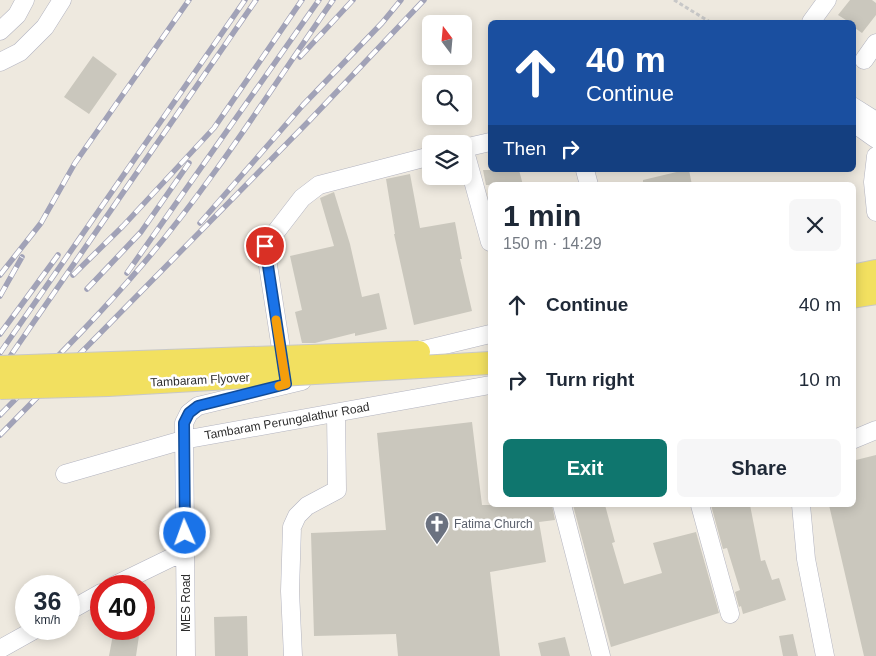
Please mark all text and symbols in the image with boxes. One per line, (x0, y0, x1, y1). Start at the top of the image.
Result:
north arrow (422, 15, 472, 65)
map controls (422, 15, 472, 185)
icon: ahead (503, 40, 568, 105)
text: 40 m (586, 40, 666, 79)
button: search (422, 75, 472, 125)
text: Continue (586, 81, 674, 106)
button: layers (422, 135, 472, 185)
icon: right (556, 135, 584, 163)
text: Then (503, 138, 546, 159)
text: 1 min (503, 199, 581, 232)
button: close (789, 199, 841, 251)
pin (244, 225, 286, 267)
icon: arrive (251, 232, 279, 260)
text: 150 m · 14:29 (503, 235, 602, 252)
icon: ahead (503, 291, 531, 319)
text: Continue (546, 294, 628, 315)
text: 40 m (799, 294, 841, 315)
icon: right (503, 366, 531, 394)
text: Turn right (546, 369, 634, 390)
text: 10 m (799, 369, 841, 390)
street label: Tambaram Flyover (150, 370, 250, 390)
street label: Tambaram Perungalathur Road (203, 400, 371, 442)
button: Exit (503, 439, 667, 497)
button: Share (677, 439, 841, 497)
position arrow (158, 506, 210, 558)
church icon: Fatima Church (424, 511, 450, 545)
place label: Fatima Church (454, 517, 533, 531)
street label: MES Road (179, 574, 193, 632)
speed limit sign: 40 (90, 575, 155, 640)
text: 36 (34, 587, 61, 615)
text: km/h (34, 613, 61, 627)

